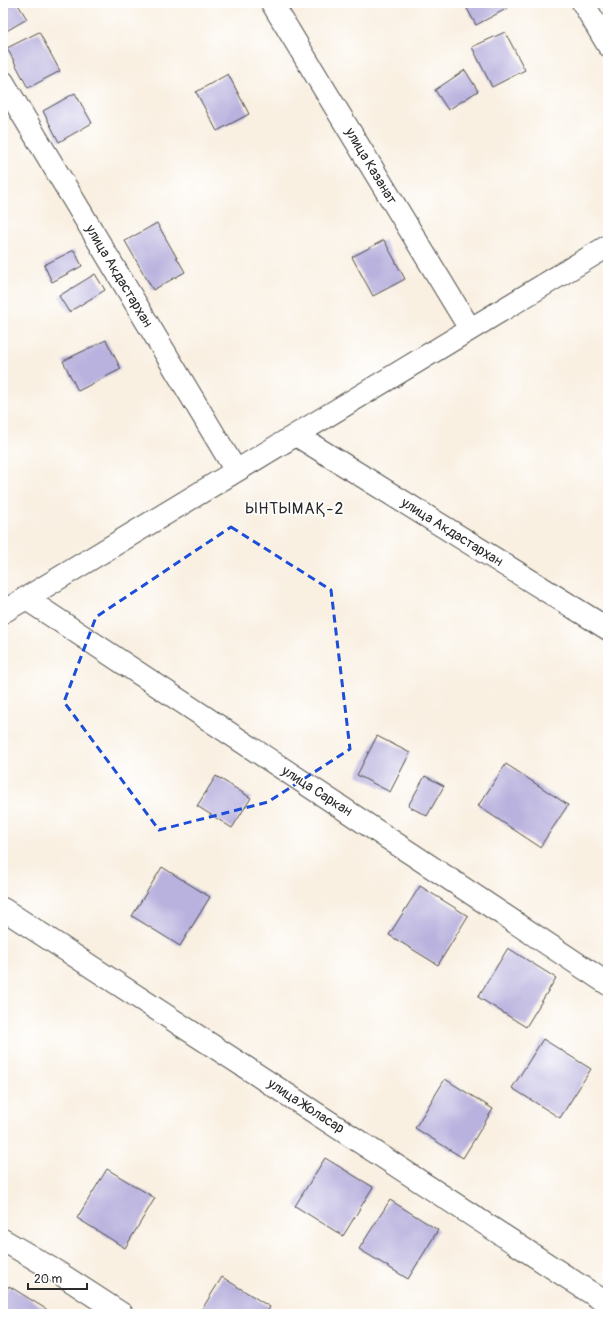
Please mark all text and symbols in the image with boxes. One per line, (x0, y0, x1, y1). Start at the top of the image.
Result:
street label: улица Казанат (341, 124, 400, 207)
street label: улица Акдастархан (81, 221, 156, 330)
street label: улица Акдастархан (397, 493, 506, 570)
district label: ЫНТЫМАҚ-2 (246, 499, 344, 519)
street label: улица Саркан (278, 761, 355, 820)
street label: улица Жоласар (264, 1074, 348, 1137)
scale bar (28, 1265, 87, 1291)
text: 20 m (34, 1272, 63, 1287)

